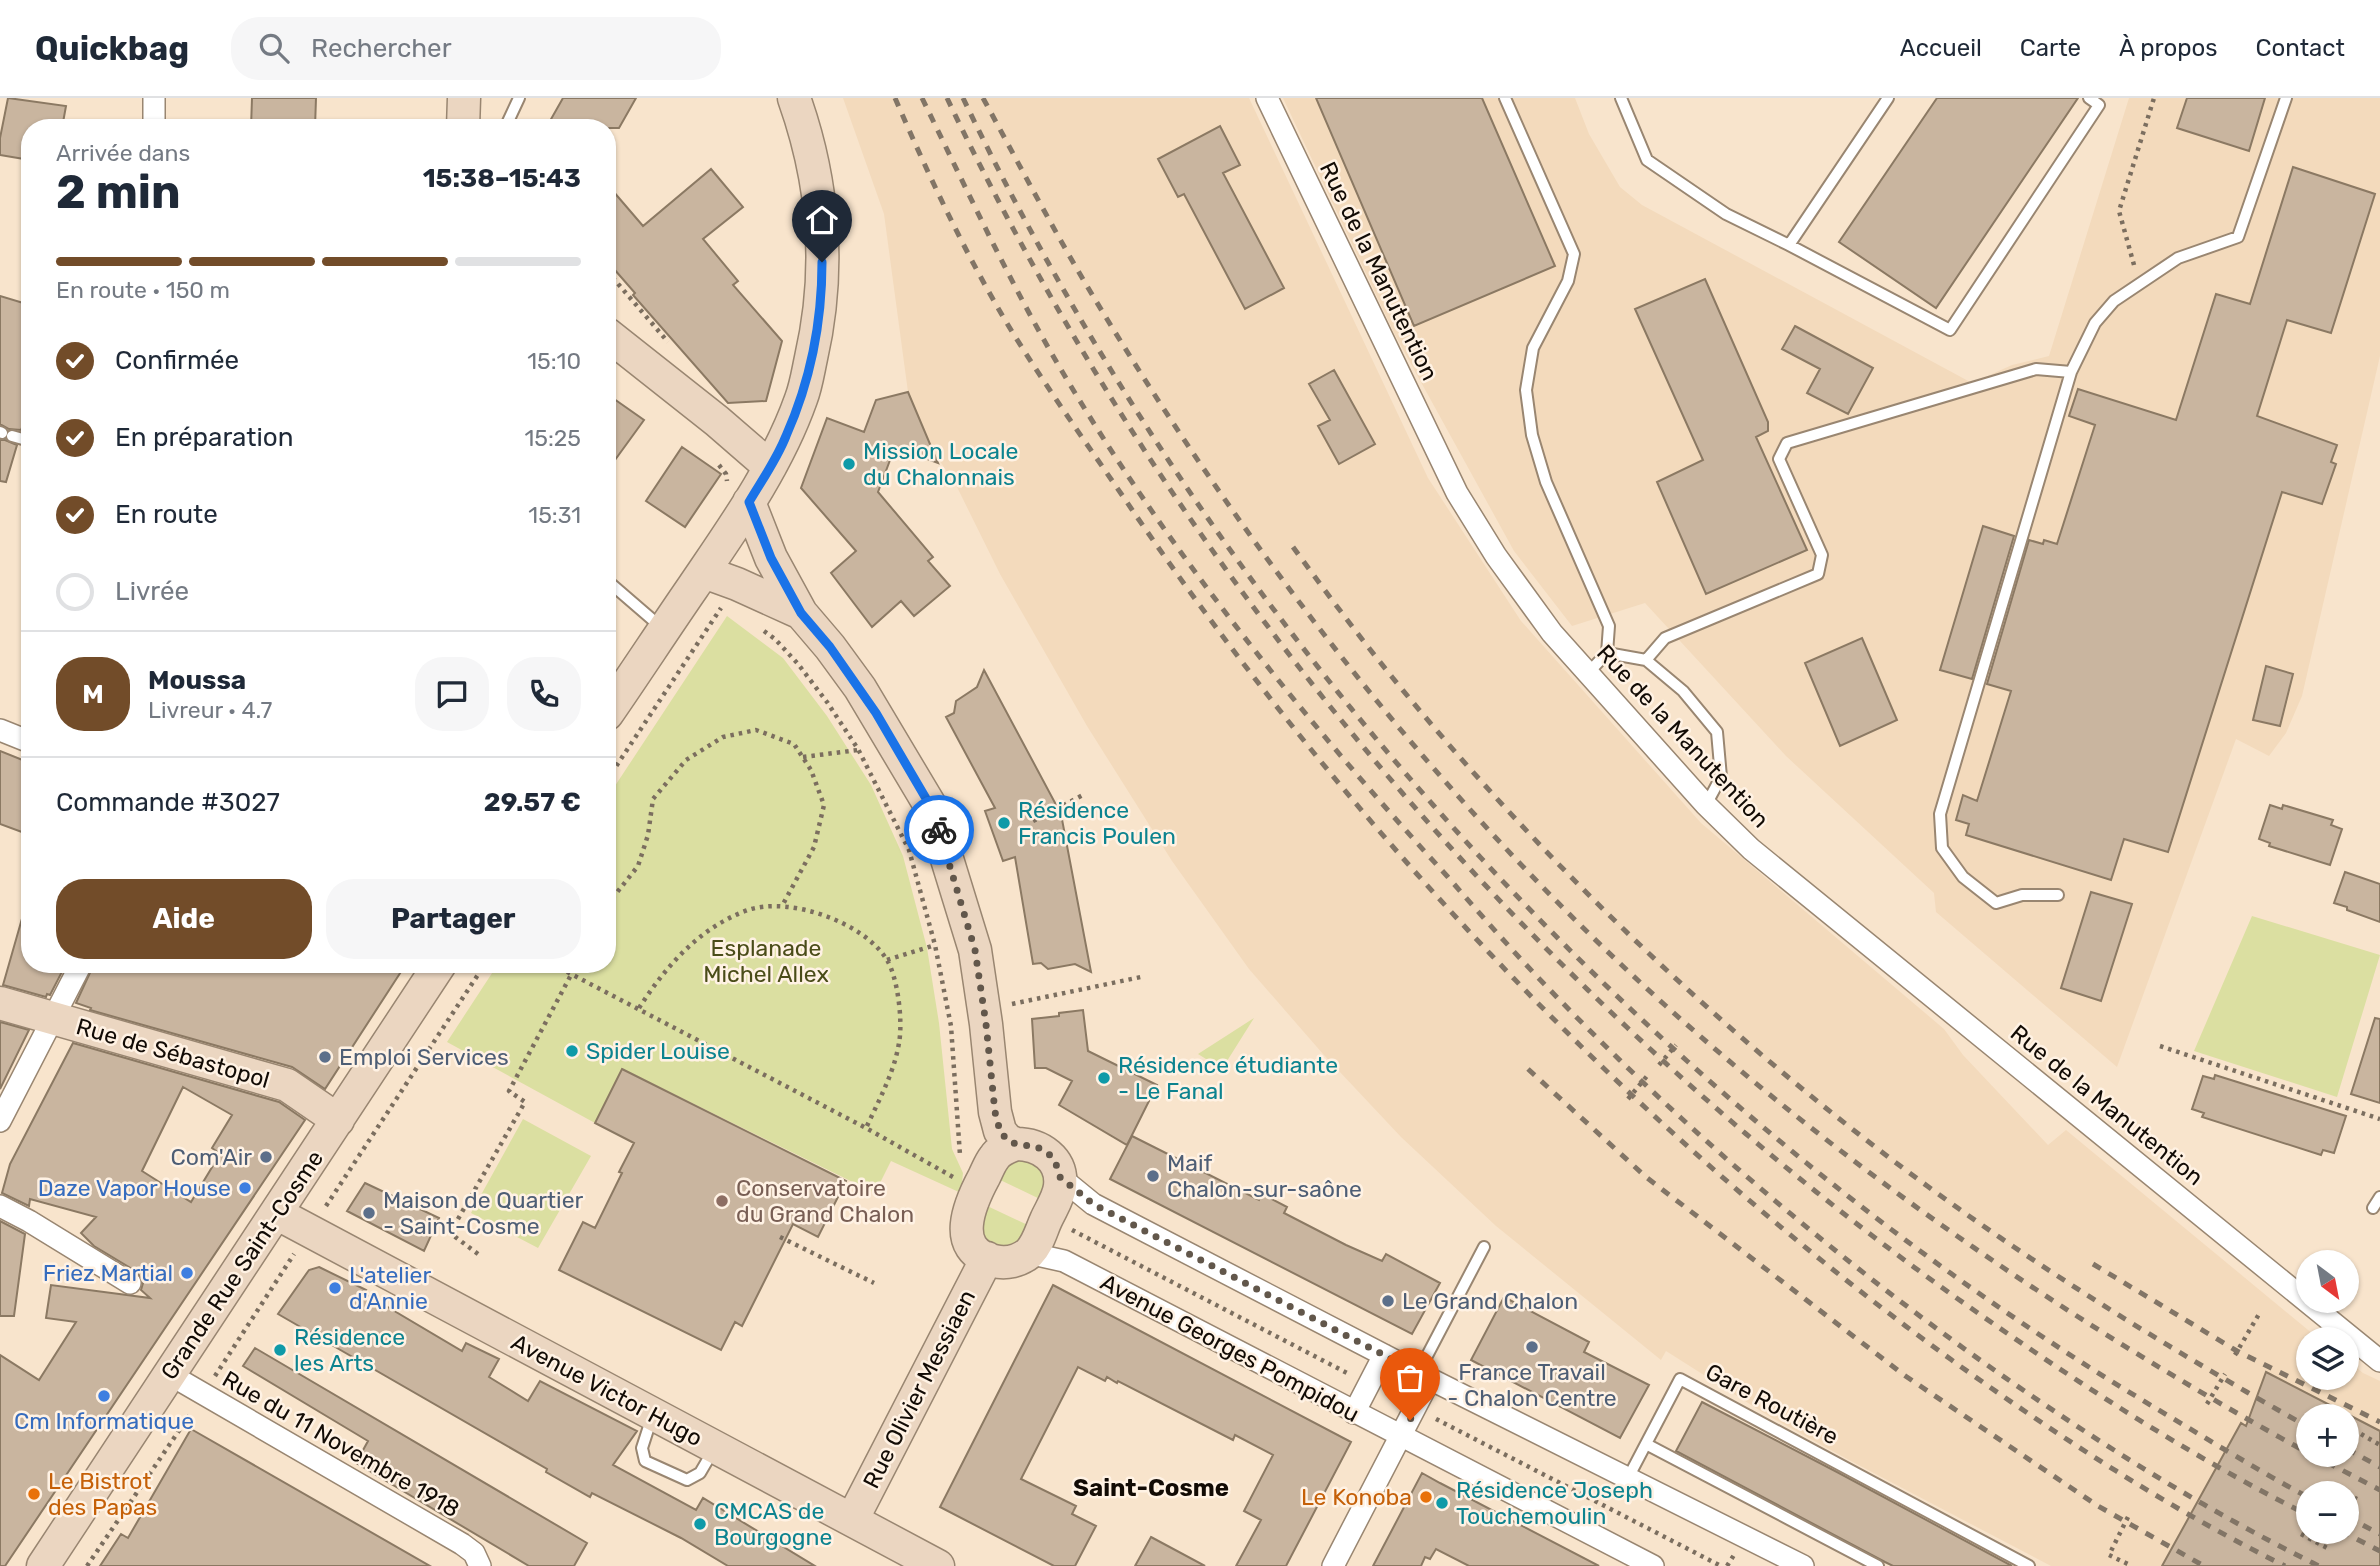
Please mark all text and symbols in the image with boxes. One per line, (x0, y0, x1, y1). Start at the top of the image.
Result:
search box (231, 17, 721, 80)
text: Quickbag (35, 29, 189, 68)
icon: search (255, 29, 293, 67)
text: Rechercher (311, 33, 452, 64)
text: Accueil (1900, 34, 1982, 62)
text: Carte (2020, 34, 2081, 62)
text: À propos (2119, 34, 2218, 62)
text: Contact (2256, 34, 2345, 62)
text: Arrivée dans (56, 139, 190, 167)
street label: Rue de la Manutention (1314, 157, 1444, 385)
text: 15:38–15:43 (423, 163, 581, 194)
text: 2 min (56, 165, 181, 220)
pin (792, 190, 852, 262)
icon: home (803, 201, 841, 239)
text: En route · 150 m (56, 276, 230, 304)
icon: check (56, 342, 94, 380)
text: Confirmée (115, 345, 239, 376)
text: 15:10 (527, 347, 581, 375)
icon: check (56, 419, 94, 457)
text: En préparation (115, 422, 293, 453)
text: 15:25 (524, 424, 581, 452)
place label: Mission Locale du Chalonnais (863, 437, 1018, 491)
marker: Mission Locale du Chalonnais (841, 456, 857, 472)
icon: check (56, 496, 94, 534)
text: En route (115, 499, 218, 530)
text: 15:31 (528, 501, 581, 529)
text: Livrée (115, 576, 189, 607)
street label: Rue de la Manutention (1591, 639, 1775, 833)
button: chat (415, 657, 489, 731)
button: phone (507, 657, 581, 731)
text: Moussa (148, 665, 246, 696)
text: M (82, 679, 104, 710)
text: Livreur · 4.7 (148, 696, 272, 724)
text: Commande #3027 (56, 787, 280, 818)
text: 29.57 € (484, 787, 581, 818)
courier (904, 795, 974, 865)
place label: Résidence Francis Poulen (1018, 796, 1176, 850)
icon: bike (920, 811, 958, 849)
marker: Résidence Francis Poulen (996, 815, 1012, 831)
button: Aide (56, 879, 312, 959)
button: Partager (326, 879, 581, 959)
park label: Esplanade Michel Allex (703, 934, 829, 988)
street label: Rue de Sébastopol (73, 1012, 273, 1094)
street label: Rue de la Manutention (2005, 1019, 2209, 1191)
place label: Spider Louise (586, 1037, 730, 1065)
place label: Emploi Services (339, 1043, 509, 1071)
marker: Spider Louise (564, 1043, 580, 1059)
marker: Emploi Services (317, 1049, 333, 1065)
place label: Résidence étudiante - Le Fanal (1118, 1051, 1338, 1105)
marker: Résidence étudiante - Le Fanal (1096, 1070, 1112, 1086)
place label: Com'Air (171, 1143, 252, 1171)
street label: Grande Rue Saint-Cosme (155, 1145, 329, 1385)
marker: Com'Air (258, 1149, 274, 1165)
place label: Maif Chalon-sur-saône (1167, 1149, 1362, 1203)
marker: Maif Chalon-sur-saône (1145, 1168, 1161, 1184)
place label: Daze Vapor House (38, 1174, 231, 1202)
place label: Conservatoire du Grand Chalon (736, 1174, 914, 1228)
marker: Daze Vapor House (237, 1180, 253, 1196)
place label: Maison de Quartier - Saint-Cosme (383, 1186, 584, 1240)
marker: Conservatoire du Grand Chalon (714, 1193, 730, 1209)
marker: Maison de Quartier - Saint-Cosme (361, 1205, 377, 1221)
north arrow (2296, 1250, 2359, 1312)
map controls (2296, 1250, 2359, 1544)
place label: Friez Martial (43, 1259, 173, 1287)
place label: L'atelier d'Annie (349, 1261, 431, 1315)
marker: Friez Martial (179, 1265, 195, 1281)
street label: Avenue Georges Pompidou (1096, 1268, 1364, 1428)
marker: L'atelier d'Annie (327, 1280, 343, 1296)
street label: Rue Olivier Messiaen (857, 1285, 981, 1493)
place label: Le Grand Chalon (1402, 1287, 1578, 1315)
marker: Le Grand Chalon (1380, 1293, 1396, 1309)
place label: Résidence les Arts (294, 1323, 405, 1377)
button: layers (2296, 1327, 2359, 1390)
street label: Avenue Victor Hugo (507, 1328, 707, 1452)
marker: France Travail - Chalon Centre (1524, 1339, 1540, 1355)
marker: Résidence les Arts (272, 1342, 288, 1358)
pin (1380, 1348, 1440, 1420)
street label: Gare Routière (1701, 1357, 1843, 1451)
place label: France Travail - Chalon Centre (1447, 1358, 1617, 1412)
icon: bag (1391, 1359, 1429, 1397)
street label: Rue du 11 Novembre 1918 (218, 1365, 464, 1523)
marker: Cm Informatique (96, 1388, 112, 1404)
button: + (2296, 1404, 2359, 1467)
place label: Cm Informatique (14, 1407, 194, 1435)
place label: Le Bistrot des Papas (48, 1467, 157, 1521)
district label: Saint-Cosme (1073, 1474, 1229, 1502)
place label: Résidence Joseph Touchemoulin (1456, 1476, 1653, 1530)
button: − (2296, 1481, 2359, 1544)
place label: Le Konoba (1301, 1483, 1412, 1511)
marker: Le Bistrot des Papas (26, 1486, 42, 1502)
marker: Le Konoba (1418, 1489, 1434, 1505)
marker: Résidence Joseph Touchemoulin (1434, 1495, 1450, 1511)
place label: CMCAS de Bourgogne (714, 1497, 832, 1551)
marker: CMCAS de Bourgogne (692, 1516, 708, 1532)

